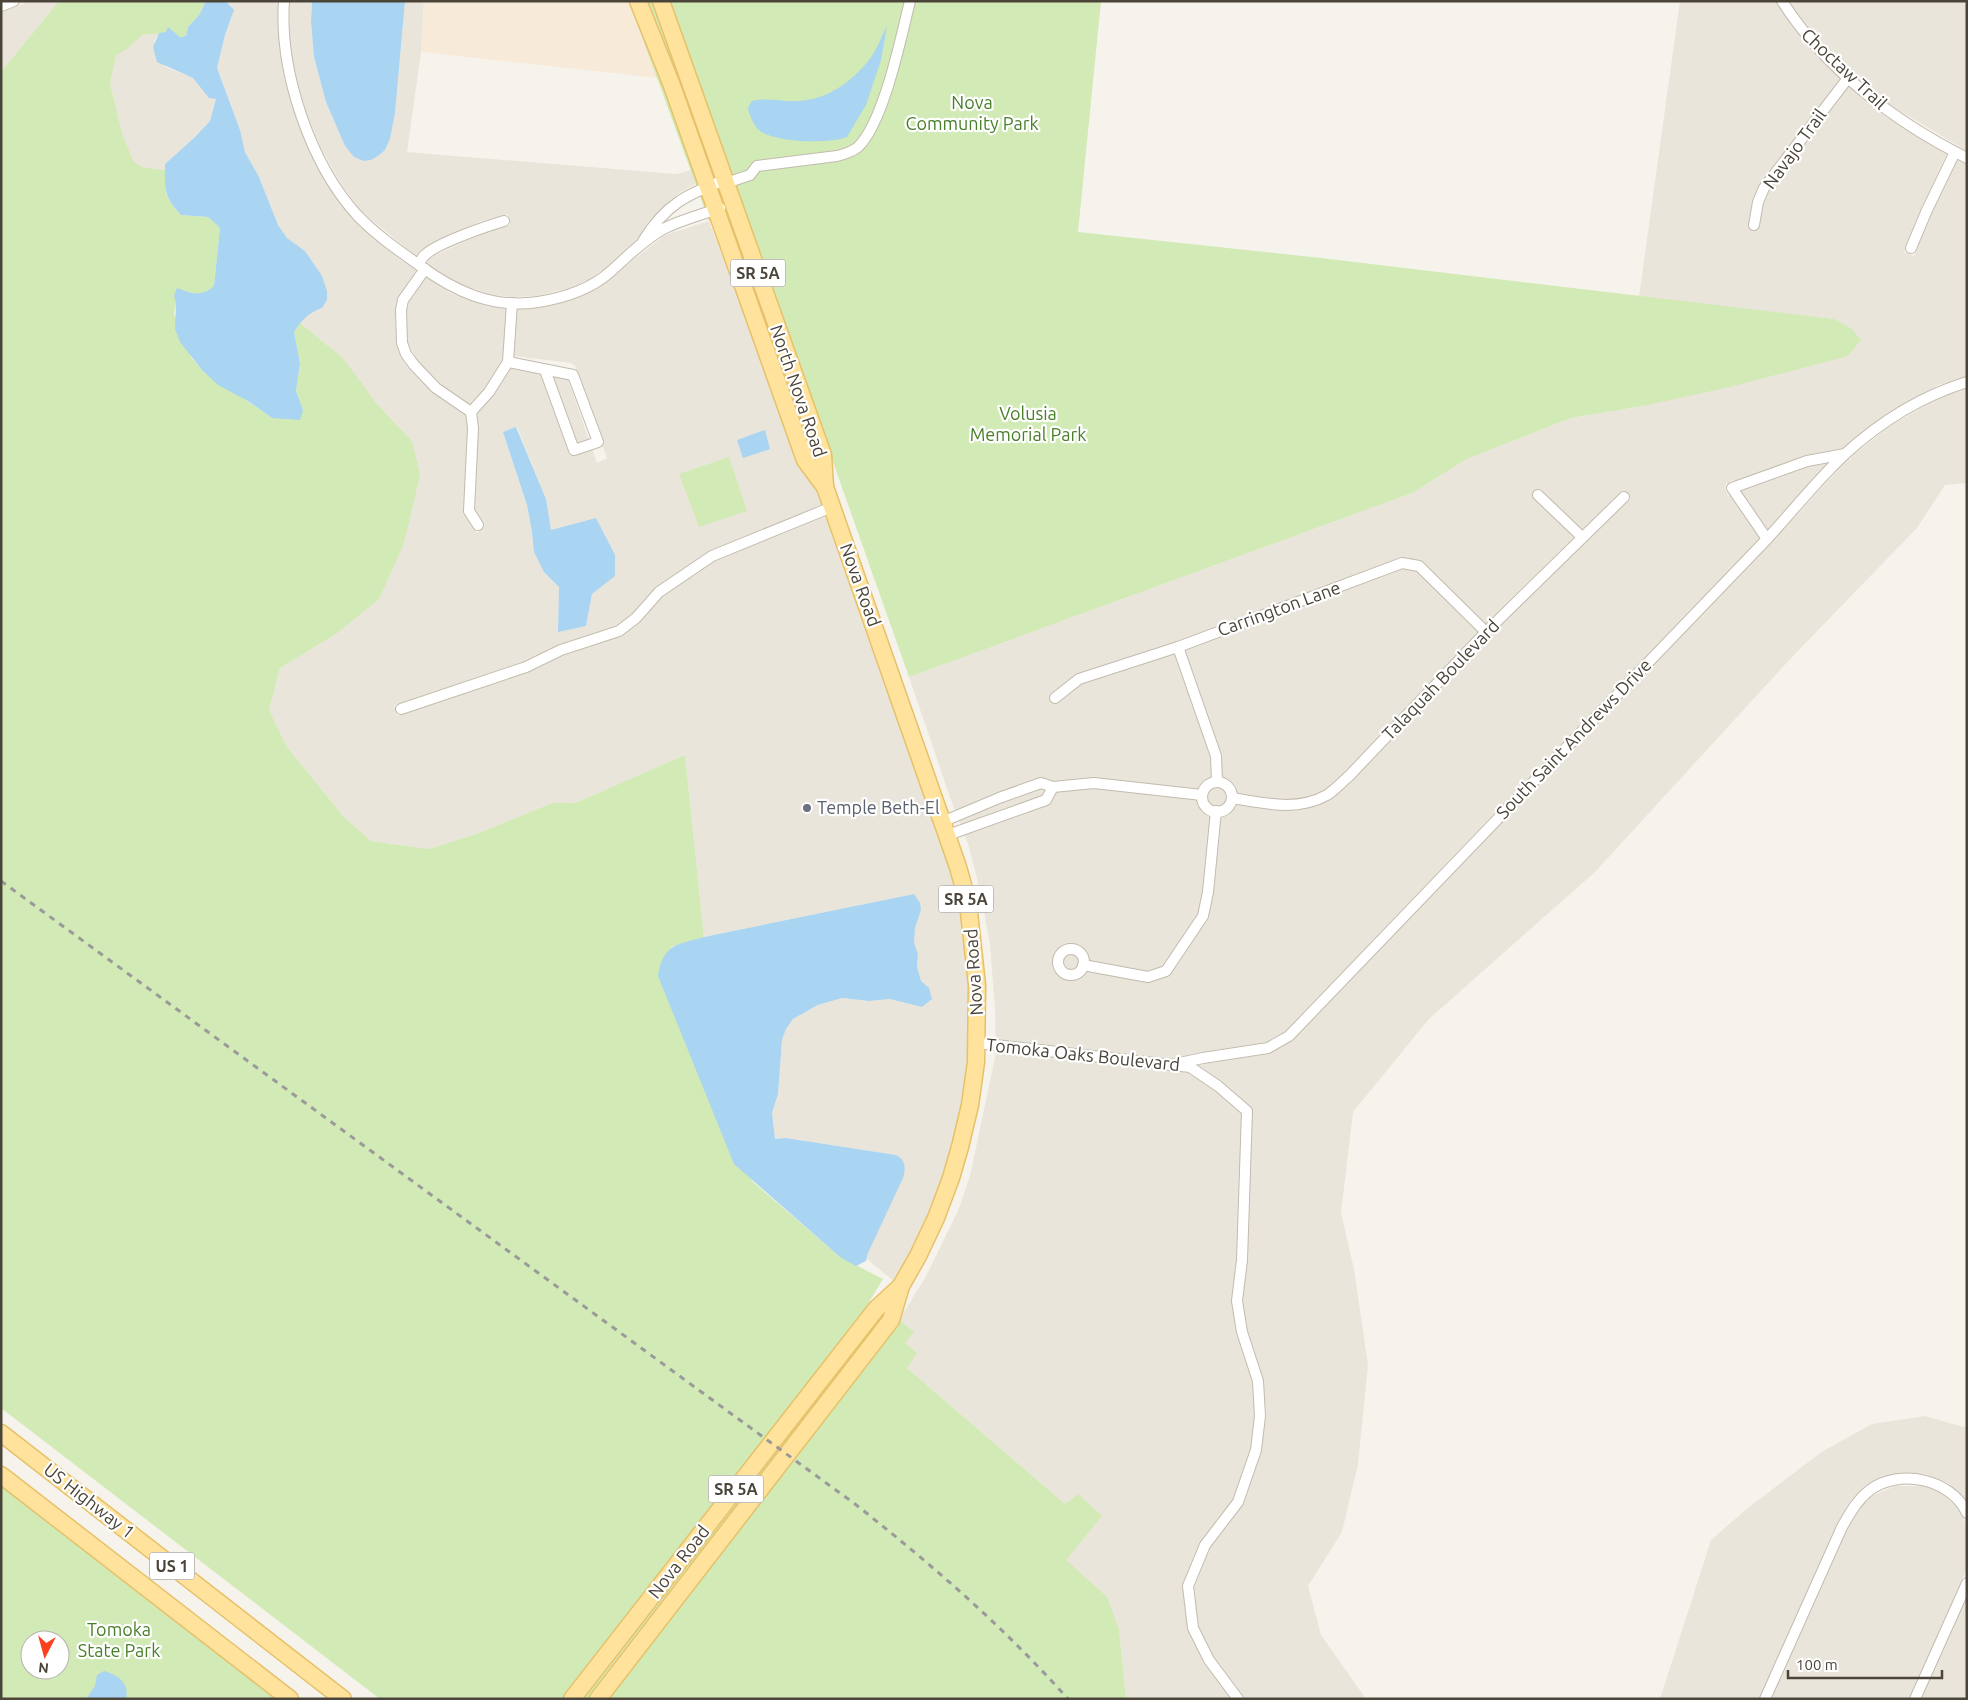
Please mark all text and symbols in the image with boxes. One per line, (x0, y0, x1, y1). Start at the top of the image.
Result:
street label: Choctaw Trail (1798, 24, 1892, 113)
park label: Nova Community Park (905, 92, 1039, 133)
street label: Navajo Trail (1759, 104, 1830, 192)
road number: SR 5A (730, 260, 786, 286)
street label: North Nova Road (767, 322, 831, 459)
park label: Volusia Memorial Park (970, 403, 1086, 444)
street label: Nova Road (837, 540, 885, 629)
street label: Carrington Lane (1214, 577, 1343, 640)
street label: Talaquah Boulevard (1378, 615, 1503, 744)
street label: South Saint Andrews Drive (1492, 654, 1655, 822)
place label: Temple Beth-El (817, 797, 940, 817)
marker: Temple Beth-El (801, 802, 813, 814)
road number: SR 5A (938, 886, 994, 912)
street label: Nova Road (960, 928, 986, 1016)
street label: Tomoka Oaks Boulevard (985, 1034, 1181, 1074)
street label: US Highway 1 (40, 1459, 139, 1542)
road number: SR 5A (708, 1476, 764, 1502)
street label: Nova Road (644, 1521, 713, 1602)
road number: US 1 (150, 1552, 194, 1580)
park label: Tomoka State Park (78, 1619, 160, 1660)
north arrow (20, 1630, 70, 1680)
scale bar (1788, 1648, 1942, 1680)
text: 100 m (1796, 1656, 1838, 1673)
text: N (38, 1659, 50, 1676)

